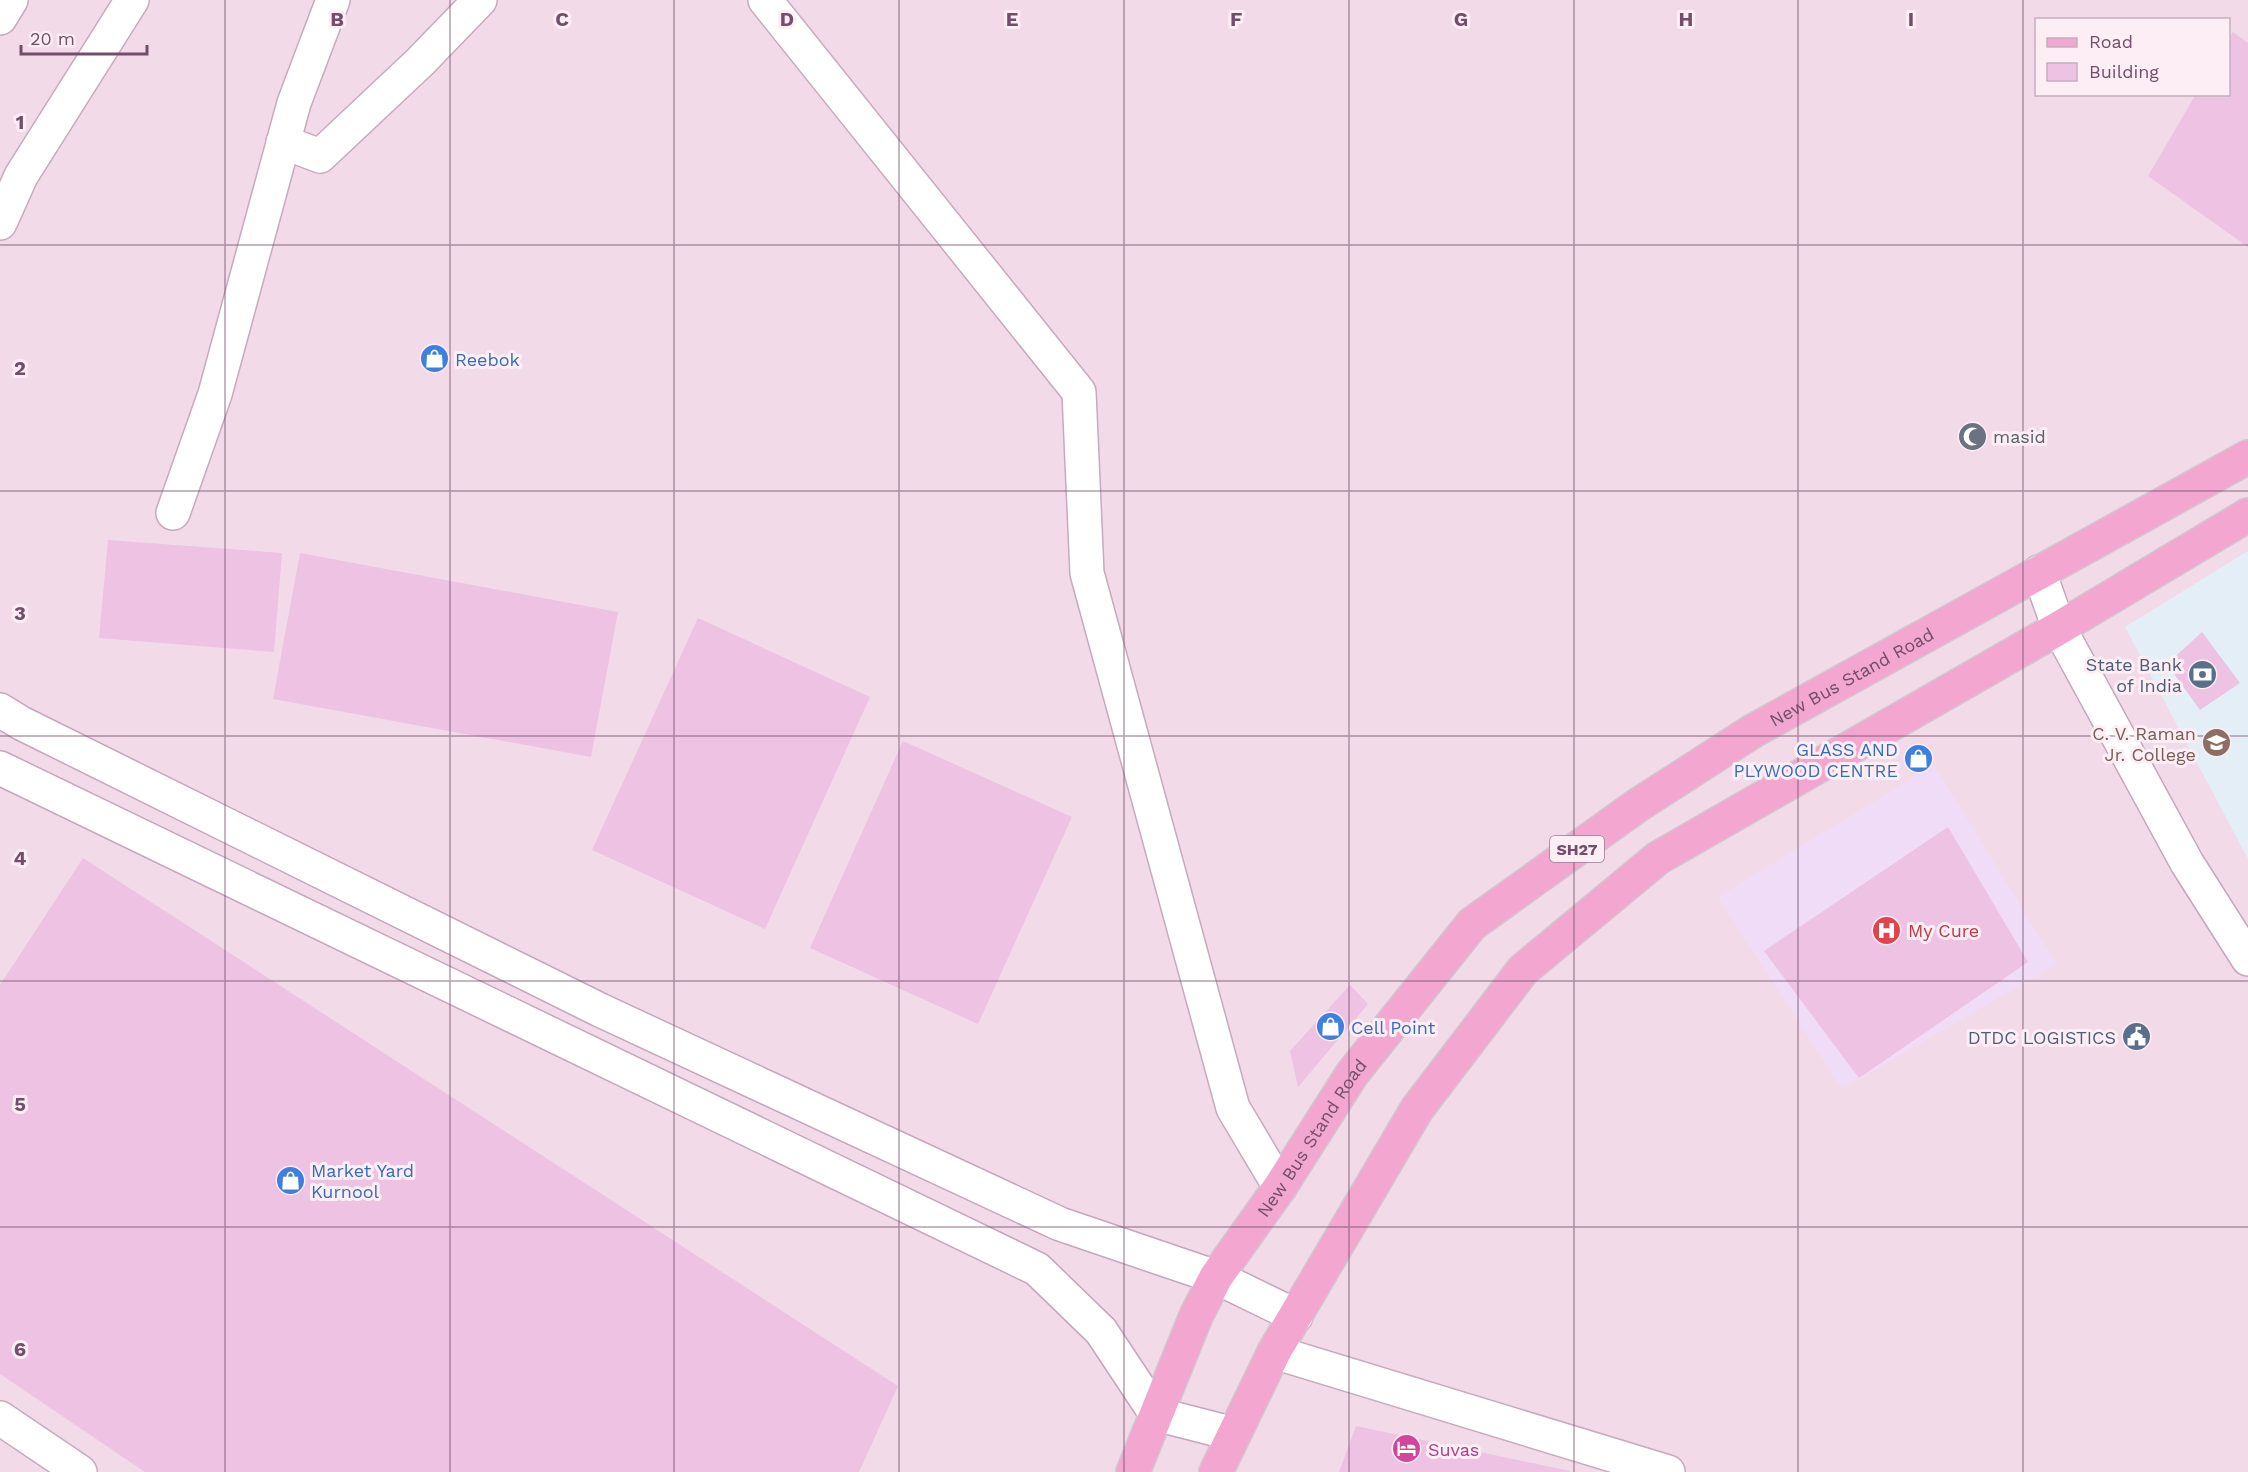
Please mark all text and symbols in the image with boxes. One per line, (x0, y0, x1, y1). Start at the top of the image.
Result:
text: B (330, 7, 344, 31)
text: C (555, 7, 569, 31)
text: D (780, 7, 794, 31)
text: E (1006, 7, 1018, 31)
text: F (1230, 7, 1242, 31)
text: G (1454, 7, 1468, 31)
text: H (1679, 7, 1693, 31)
text: I (1908, 7, 1914, 31)
scale bar (21, 18, 147, 56)
legend (2035, 18, 2230, 96)
text: 20 m (30, 28, 75, 49)
text: Road (2089, 31, 2133, 52)
text: Building (2089, 61, 2159, 82)
text: 1 (16, 110, 24, 134)
shop icon: Reebok (418, 343, 450, 375)
place label: Reebok (455, 349, 520, 370)
text: 2 (14, 356, 26, 380)
mosque icon: masid (1956, 420, 1988, 452)
place label: masid (1993, 426, 2046, 447)
text: 3 (14, 601, 26, 625)
street label: New Bus Stand Road (1766, 623, 1937, 730)
place label: State Bank of India (2086, 654, 2182, 696)
bank icon: State Bank of India (2187, 658, 2219, 690)
place label: C. V. Raman Jr. College (2092, 723, 2196, 765)
school or university icon: C. V. Raman Jr. College (2201, 727, 2233, 759)
place label: GLASS AND PLYWOOD CENTRE (1733, 739, 1898, 781)
shop icon: GLASS AND PLYWOOD CENTRE (1903, 743, 1935, 775)
road number: SH27 (1550, 836, 1604, 862)
text: 4 (14, 846, 27, 870)
hospital icon: My Cure (1871, 914, 1903, 946)
place label: My Cure (1908, 920, 1979, 941)
shop icon: Cell Point (1314, 1011, 1346, 1043)
place label: Cell Point (1351, 1017, 1436, 1038)
public building icon: DTDC LOGISTICS (2121, 1021, 2153, 1053)
place label: DTDC LOGISTICS (1968, 1027, 2116, 1048)
street label: New Bus Stand Road (1252, 1054, 1371, 1221)
text: 5 (14, 1092, 26, 1116)
place label: Market Yard Kurnool (311, 1160, 414, 1202)
shop icon: Market Yard Kurnool (274, 1164, 306, 1196)
text: 6 (14, 1337, 26, 1361)
hotel icon: Suvas (1391, 1433, 1423, 1465)
place label: Suvas (1428, 1439, 1479, 1460)

